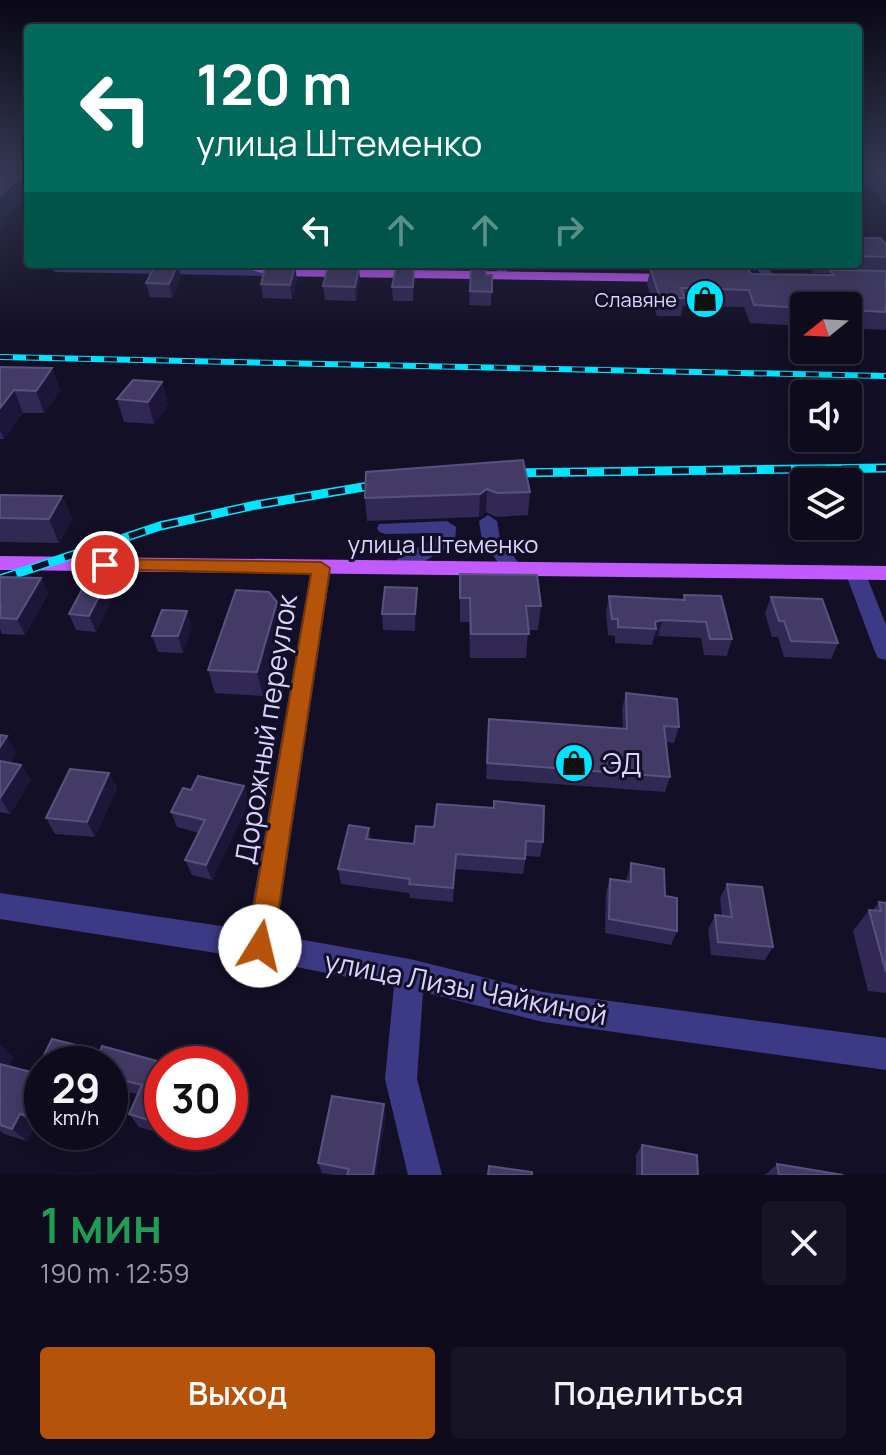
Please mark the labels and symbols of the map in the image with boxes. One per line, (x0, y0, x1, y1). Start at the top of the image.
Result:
shop icon: Славяне (684, 278, 726, 320)
place label: Славяне (595, 286, 677, 313)
north arrow (790, 292, 862, 364)
street label: улица Штеменко (348, 527, 538, 560)
pin (71, 531, 139, 599)
street label: Дорожный переулок (225, 591, 305, 866)
shop icon: ЭД (553, 742, 595, 784)
place label: ЭД (602, 744, 642, 782)
position arrow (218, 904, 302, 988)
street label: улица Лизы Чайкиной (321, 941, 611, 1033)
speed limit sign: 30 (144, 1046, 248, 1150)

